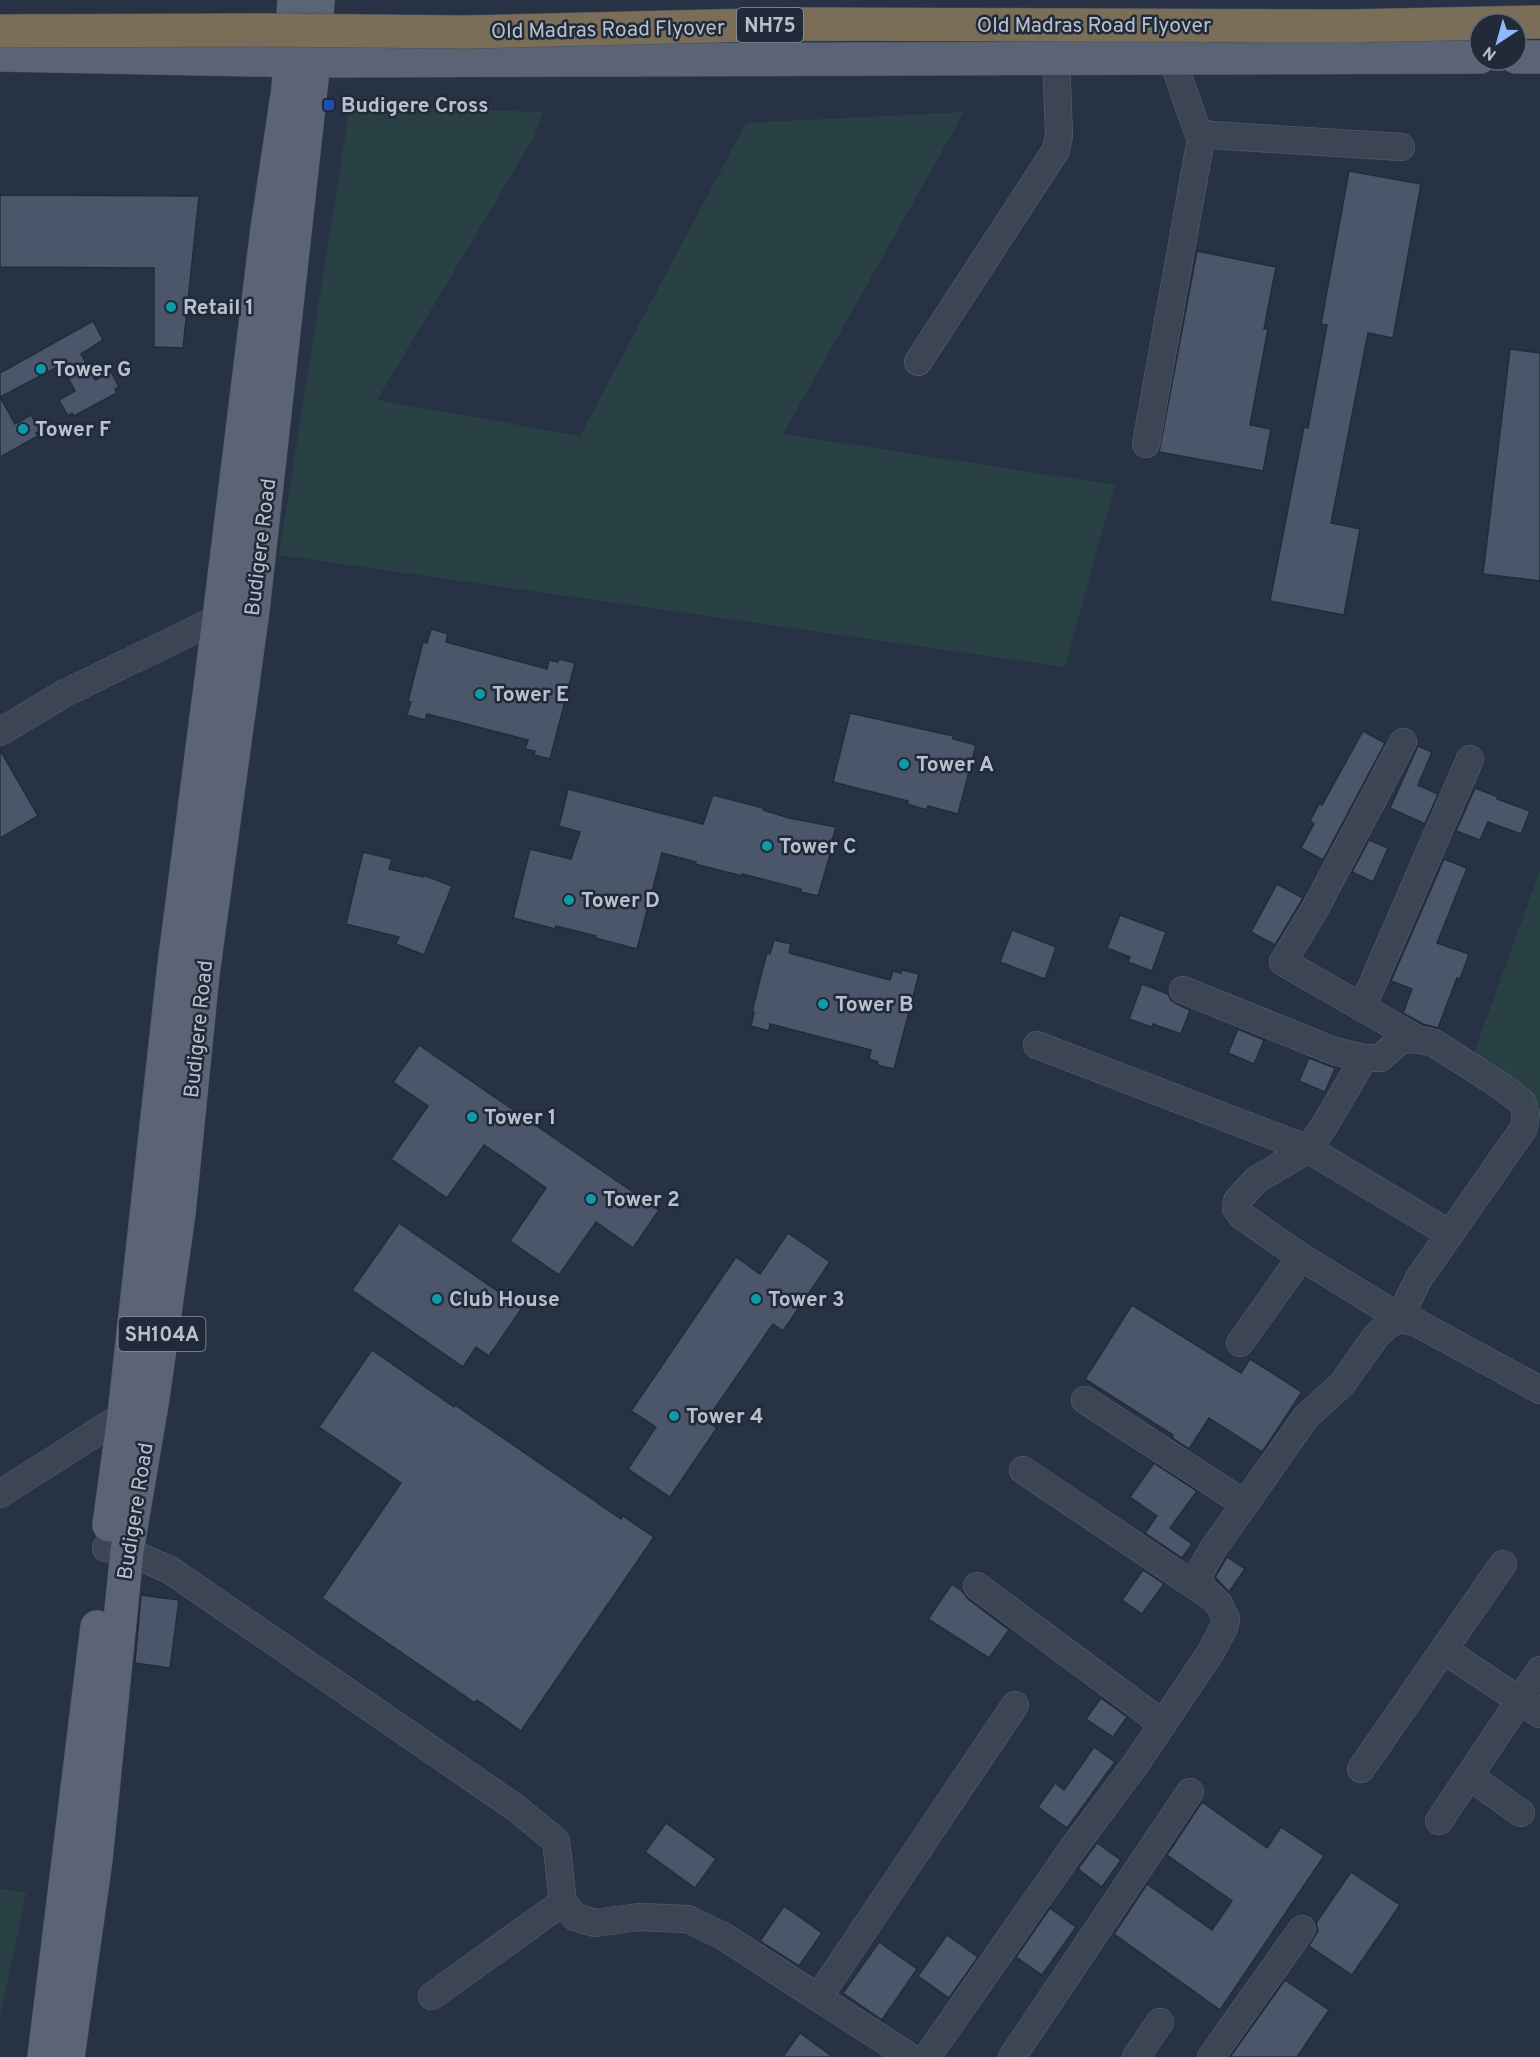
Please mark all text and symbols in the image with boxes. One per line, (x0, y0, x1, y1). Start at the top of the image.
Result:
road number: NH75 (737, 8, 803, 42)
north arrow (1468, 12, 1528, 72)
street label: Old Madras Road Flyover (977, 13, 1211, 40)
street label: Old Madras Road Flyover (491, 15, 725, 46)
text: N (1480, 41, 1501, 64)
place label: Budigere Cross (341, 93, 489, 120)
marker: Budigere Cross (322, 98, 336, 112)
place label: Retail 1 (183, 295, 254, 322)
marker: Retail 1 (164, 300, 178, 314)
place label: Tower G (53, 357, 131, 384)
marker: Tower G (34, 362, 48, 376)
place label: Tower F (35, 417, 111, 444)
marker: Tower F (16, 422, 30, 436)
street label: Budigere Road (240, 477, 283, 617)
place label: Tower E (492, 682, 569, 709)
marker: Tower E (473, 687, 487, 701)
place label: Tower A (916, 752, 994, 779)
marker: Tower A (897, 757, 911, 771)
place label: Tower C (779, 834, 856, 861)
marker: Tower C (760, 839, 774, 853)
place label: Tower D (581, 888, 660, 915)
marker: Tower D (562, 893, 576, 907)
street label: Budigere Road (179, 959, 220, 1099)
place label: Tower B (835, 992, 913, 1019)
marker: Tower B (816, 997, 830, 1011)
place label: Tower 1 (484, 1105, 556, 1132)
marker: Tower 1 (465, 1110, 479, 1124)
place label: Tower 2 (603, 1187, 680, 1214)
marker: Tower 2 (584, 1192, 598, 1206)
place label: Club House (449, 1287, 560, 1314)
place label: Tower 3 (768, 1287, 844, 1314)
marker: Club House (430, 1292, 444, 1306)
marker: Tower 3 (749, 1292, 763, 1306)
road number: SH104A (118, 1317, 206, 1351)
place label: Tower 4 (686, 1404, 763, 1431)
marker: Tower 4 (667, 1409, 681, 1423)
street label: Budigere Road (112, 1441, 161, 1582)

